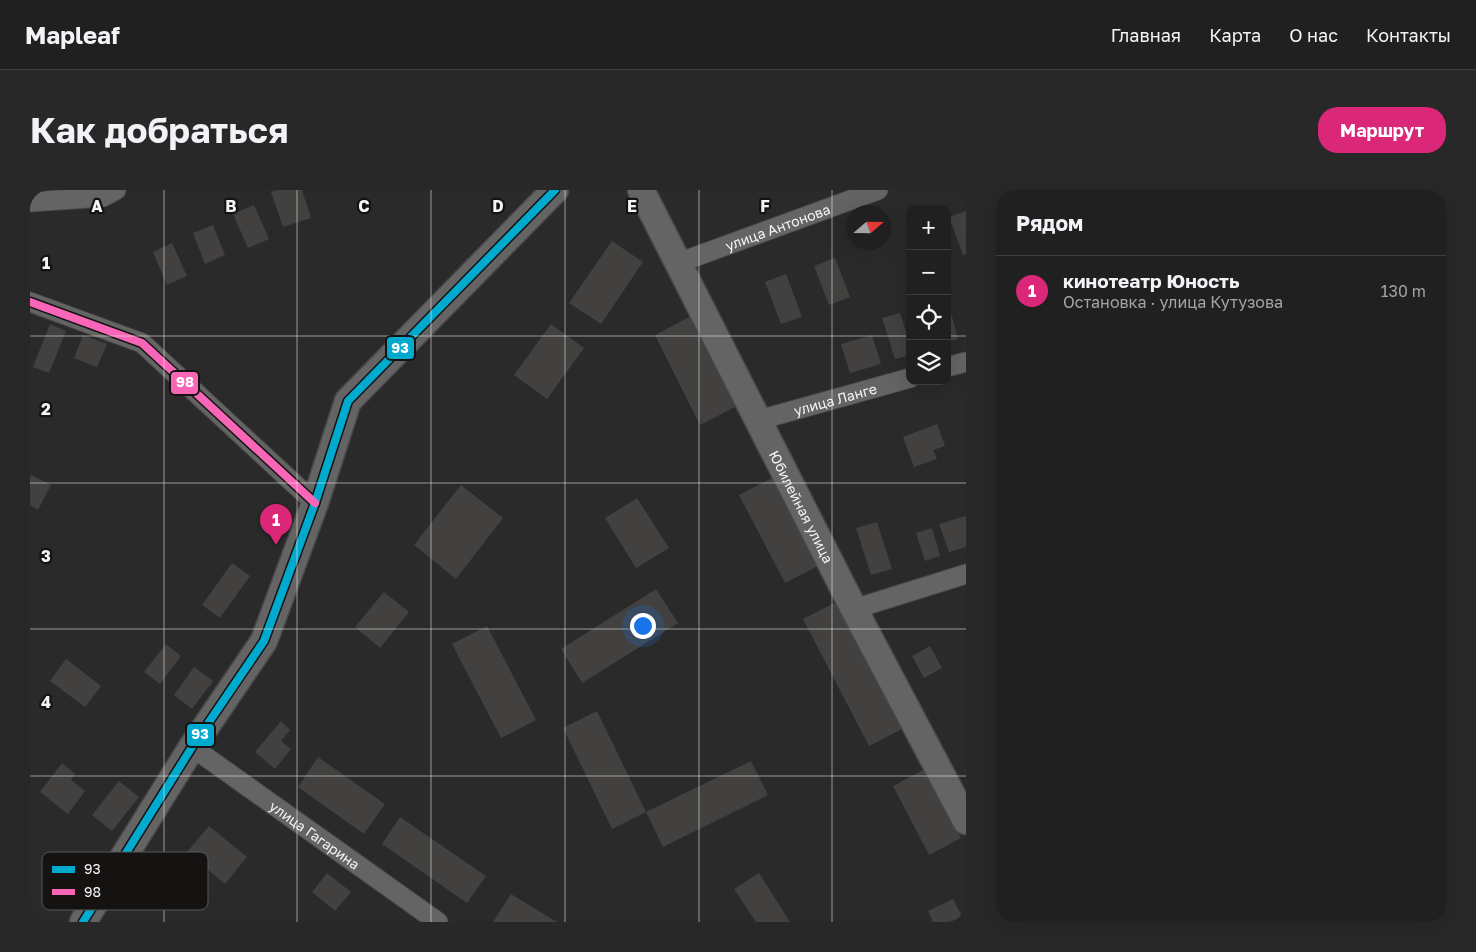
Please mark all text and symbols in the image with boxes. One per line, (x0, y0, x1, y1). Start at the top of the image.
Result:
text: Mapleaf (25, 20, 120, 49)
text: Главная (1111, 24, 1181, 46)
text: Карта (1209, 24, 1261, 46)
text: О нас (1289, 24, 1338, 46)
text: Контакты (1366, 24, 1451, 46)
button: Маршрут (1318, 107, 1446, 153)
text: Как добраться (30, 109, 288, 151)
text: A (91, 196, 103, 216)
text: B (225, 196, 237, 216)
text: C (358, 196, 370, 216)
text: D (492, 196, 504, 216)
text: E (627, 196, 637, 216)
text: F (760, 196, 770, 216)
street label: улица Антонова (723, 200, 832, 254)
north arrow (846, 205, 891, 250)
map controls (906, 205, 951, 385)
button: + (906, 205, 951, 250)
text: Рядом (1016, 210, 1083, 236)
button: − (906, 250, 951, 295)
text: 1 (42, 253, 50, 273)
text: кинотеатр Юность (1063, 269, 1239, 292)
text: 1 (1028, 281, 1036, 301)
text: 130 m (1381, 281, 1426, 301)
text: Остановка · улица Кутузова (1063, 292, 1283, 312)
button: locate (906, 295, 951, 340)
line badge: 93 (386, 336, 415, 360)
text: 93 (391, 339, 409, 356)
button: layers (906, 340, 951, 385)
line badge: 98 (170, 371, 199, 395)
text: 98 (176, 373, 194, 390)
street label: улица Ланге (792, 379, 879, 418)
text: 2 (41, 399, 51, 419)
street label: Юбилейная улица (766, 447, 838, 566)
pin: 1 (260, 504, 292, 545)
text: 3 (41, 546, 51, 566)
your location (630, 613, 656, 639)
text: 4 (41, 692, 51, 712)
line badge: 93 (186, 723, 215, 747)
text: 93 (191, 725, 209, 742)
street label: улица Гагарина (267, 797, 363, 872)
legend (42, 852, 208, 910)
text: 93 (84, 860, 101, 877)
text: 98 (84, 883, 101, 900)

